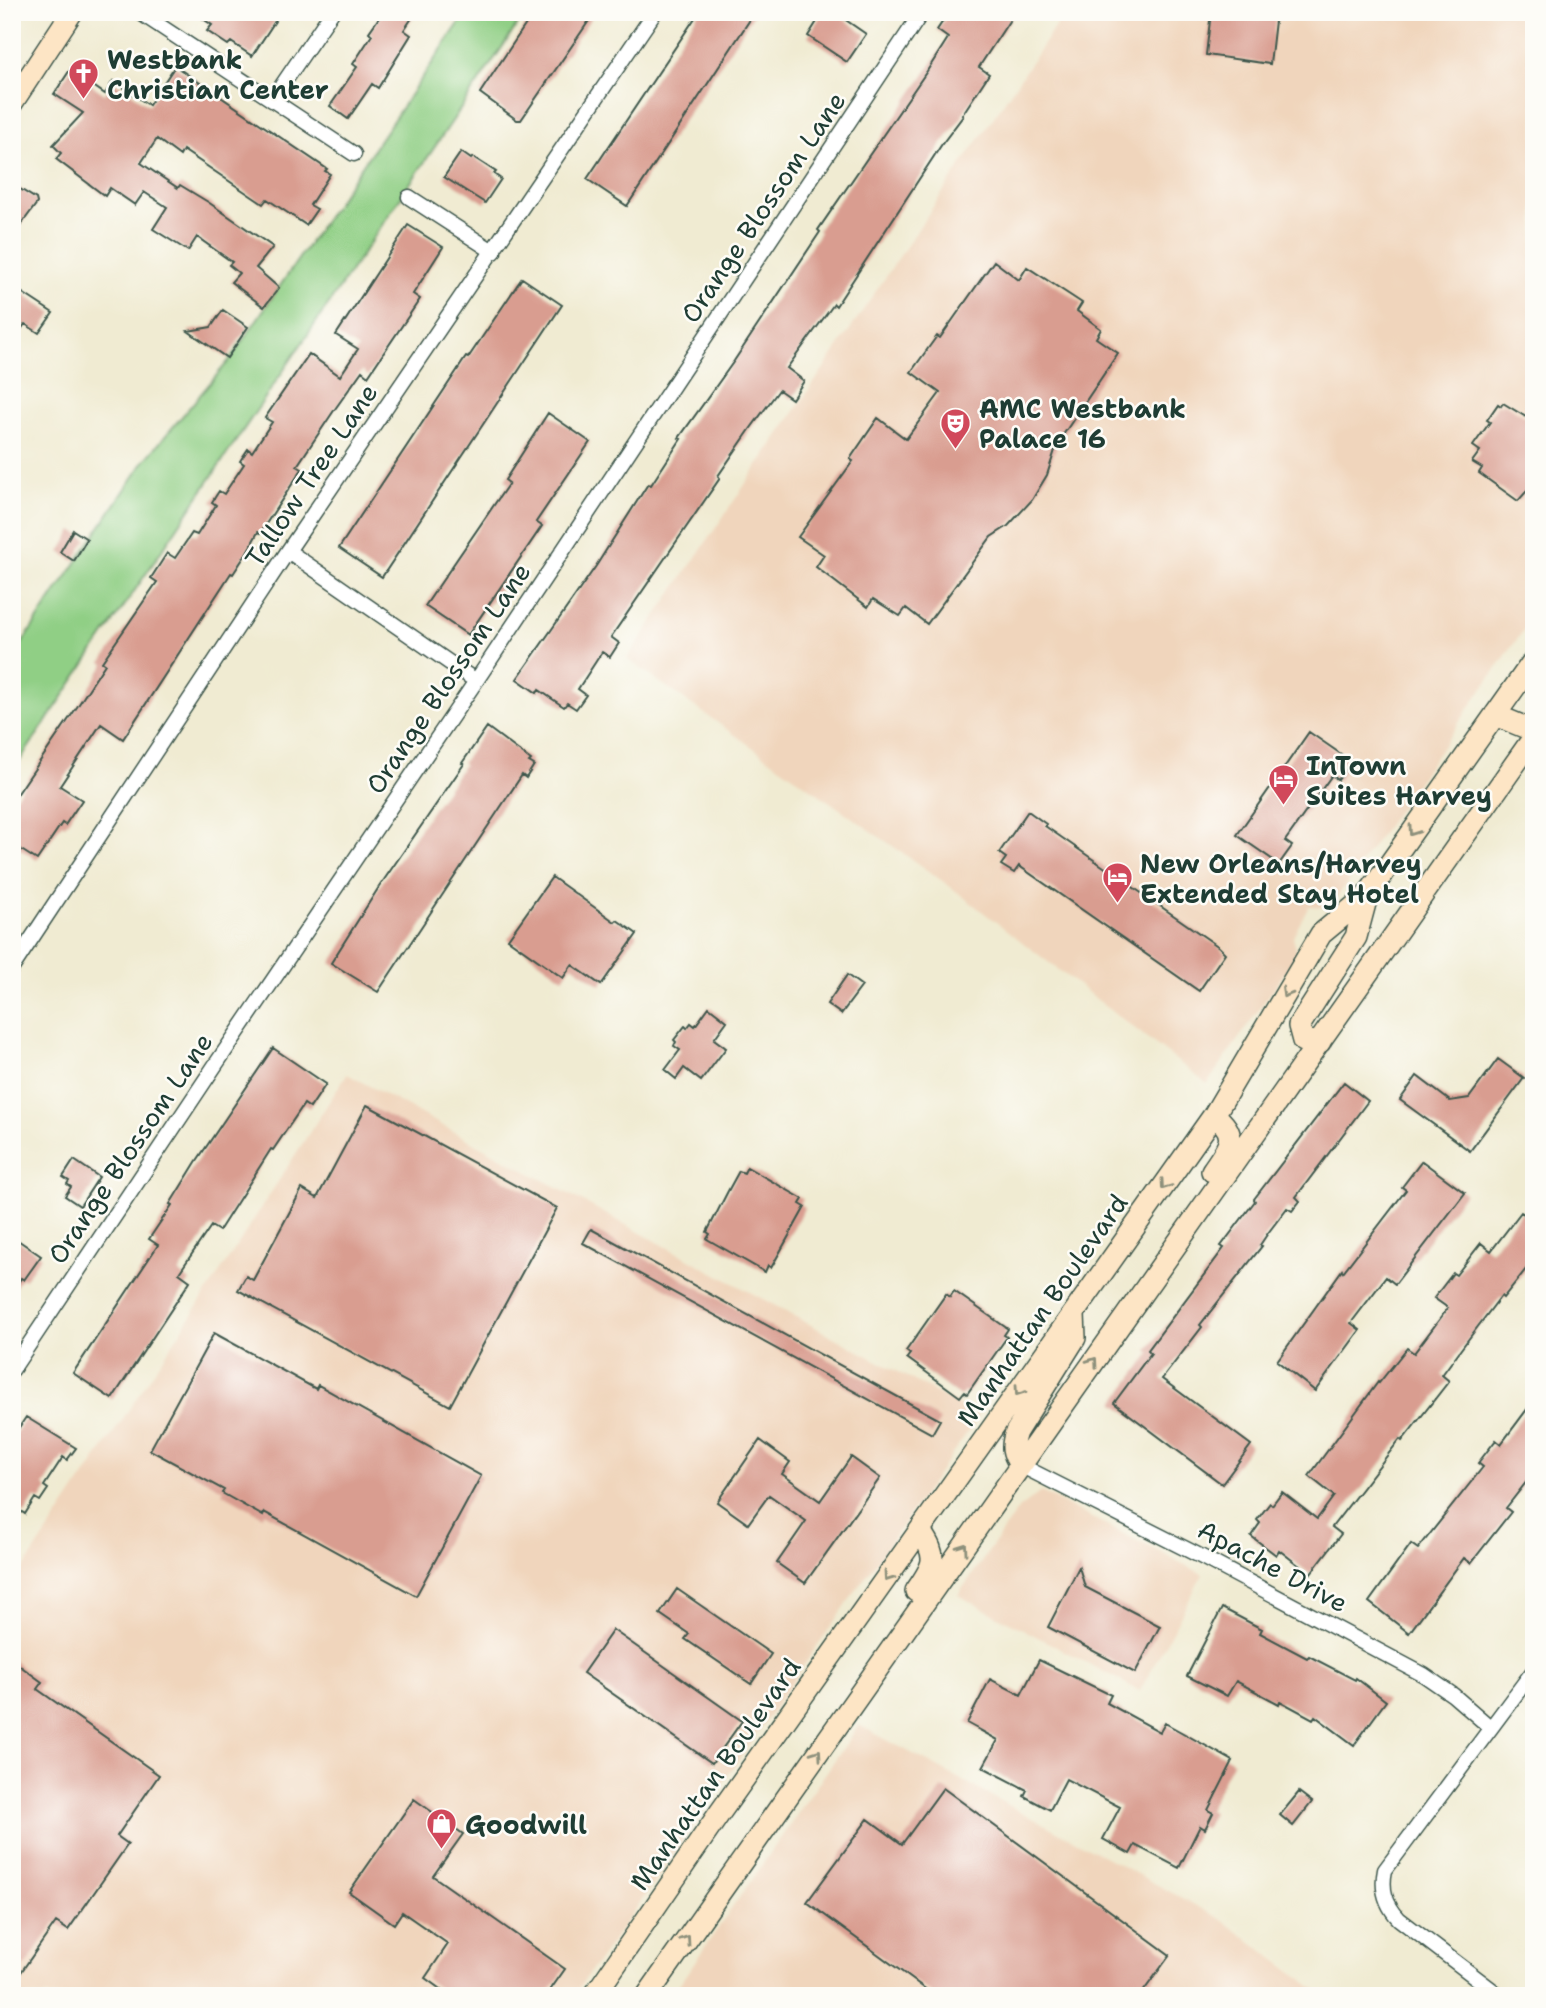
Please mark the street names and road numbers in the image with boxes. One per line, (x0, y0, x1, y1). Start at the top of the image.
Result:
street label: Orange Blossom Lane (673, 85, 853, 329)
street label: Tallow Tree Lane (237, 376, 385, 574)
street label: Orange Blossom Lane (358, 556, 538, 800)
street label: Orange Blossom Lane (40, 1026, 220, 1270)
street label: Manhattan Boulevard (948, 1187, 1136, 1433)
street label: Apache Drive (1192, 1512, 1354, 1620)
street label: Manhattan Boulevard (621, 1651, 809, 1897)

